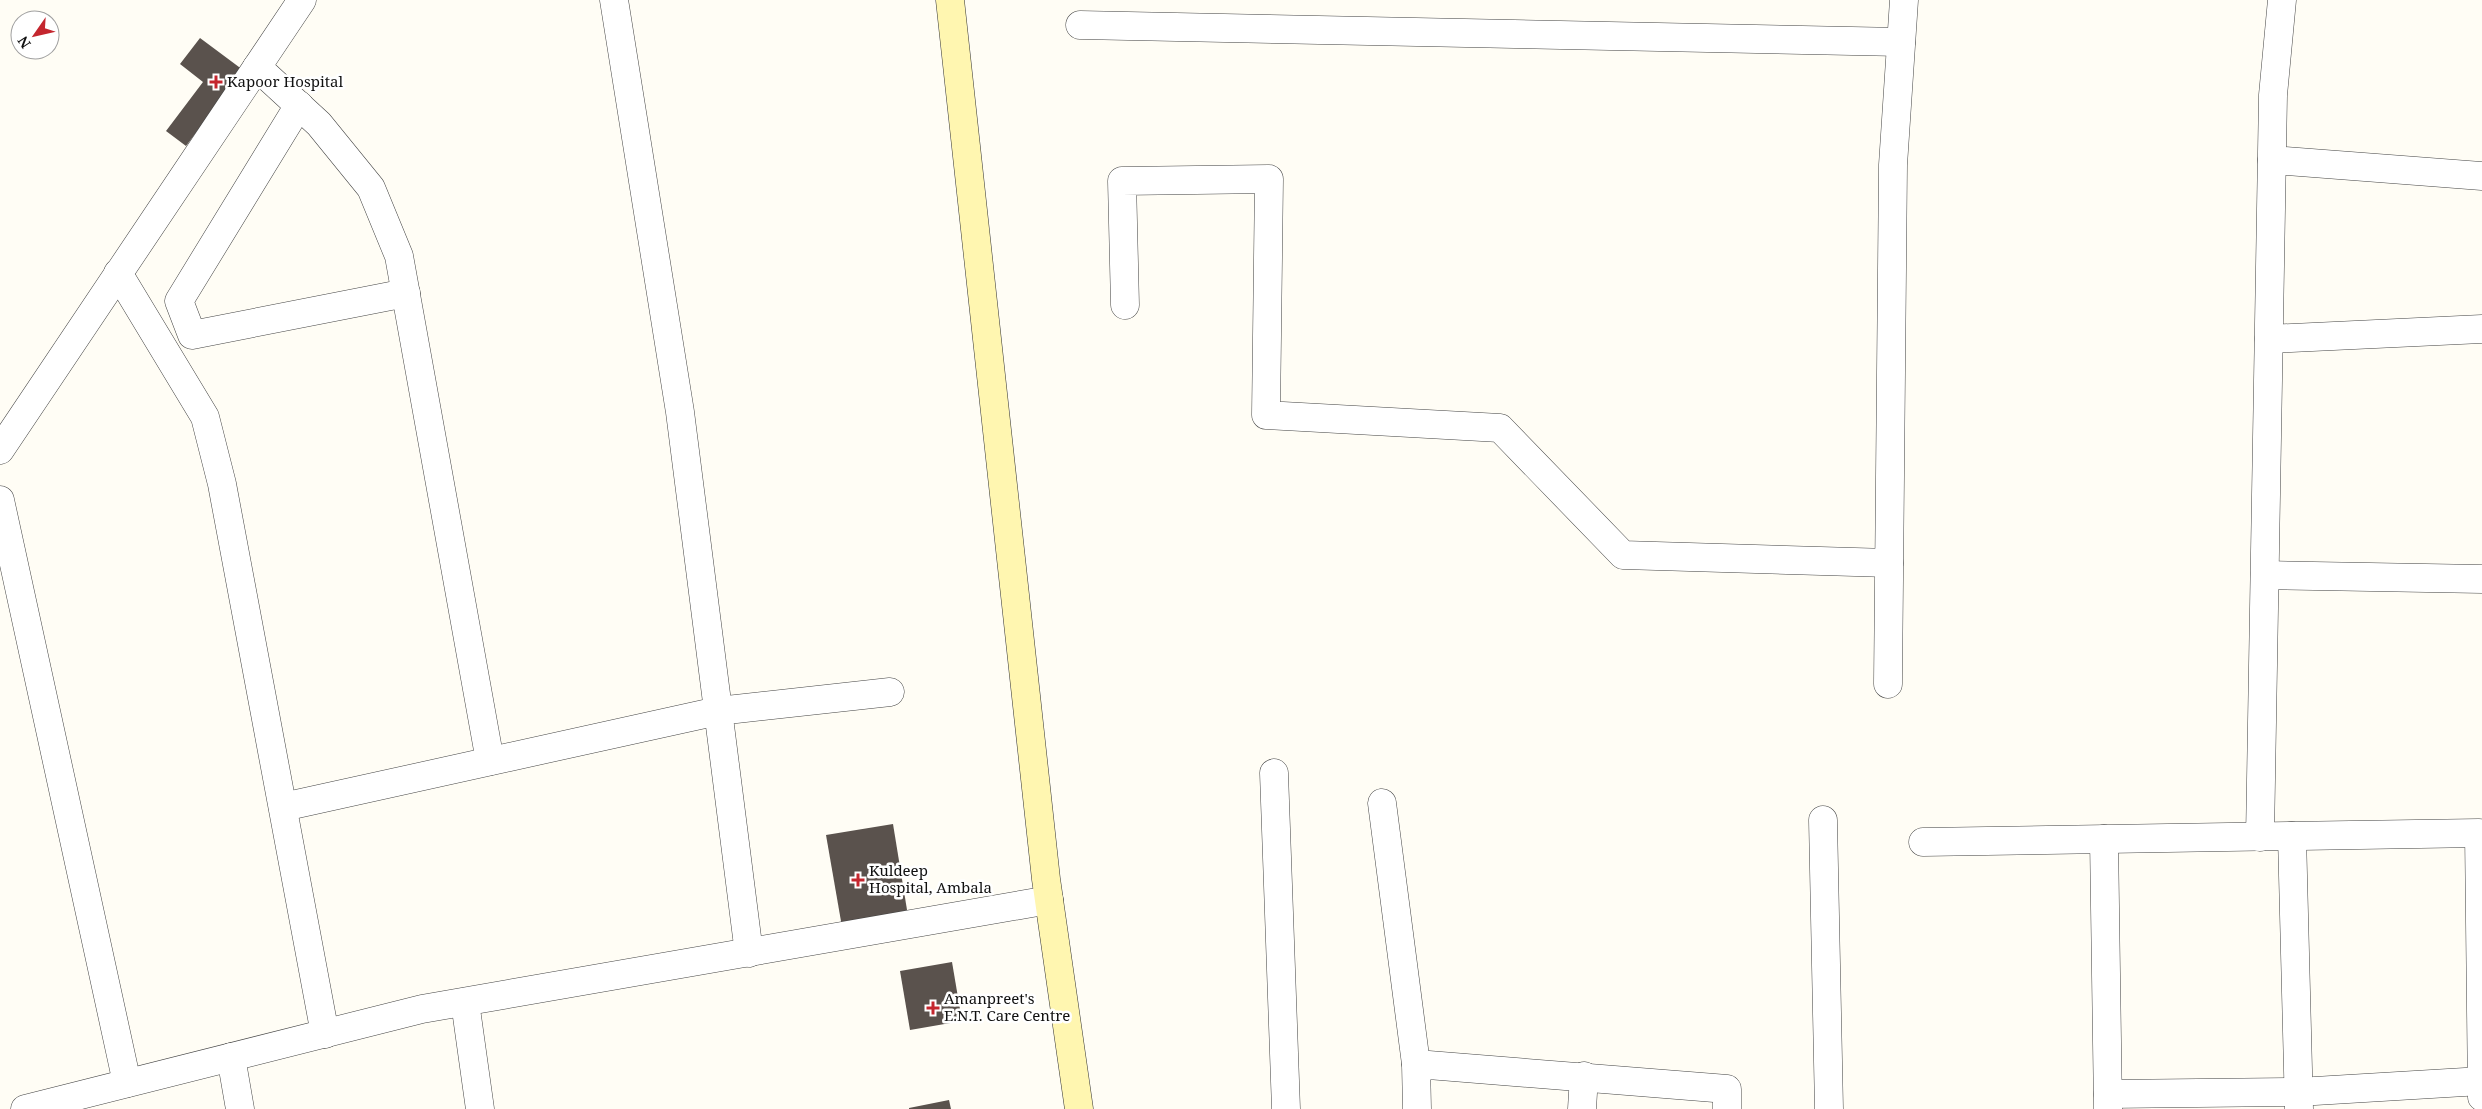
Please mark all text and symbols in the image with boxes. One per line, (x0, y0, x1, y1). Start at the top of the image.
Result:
north arrow (10, 10, 60, 60)
text: N (13, 33, 35, 52)
place label: Kapoor Hospital (227, 71, 343, 91)
marker: Kapoor Hospital (209, 75, 223, 89)
place label: Kuldeep Hospital, Ambala (869, 860, 992, 897)
marker: Kuldeep Hospital, Ambala (851, 873, 865, 887)
place label: Amanpreet's E.N.T. Care Centre (944, 988, 1070, 1025)
marker: Amanpreet's E.N.T. Care Centre (926, 1001, 940, 1015)

